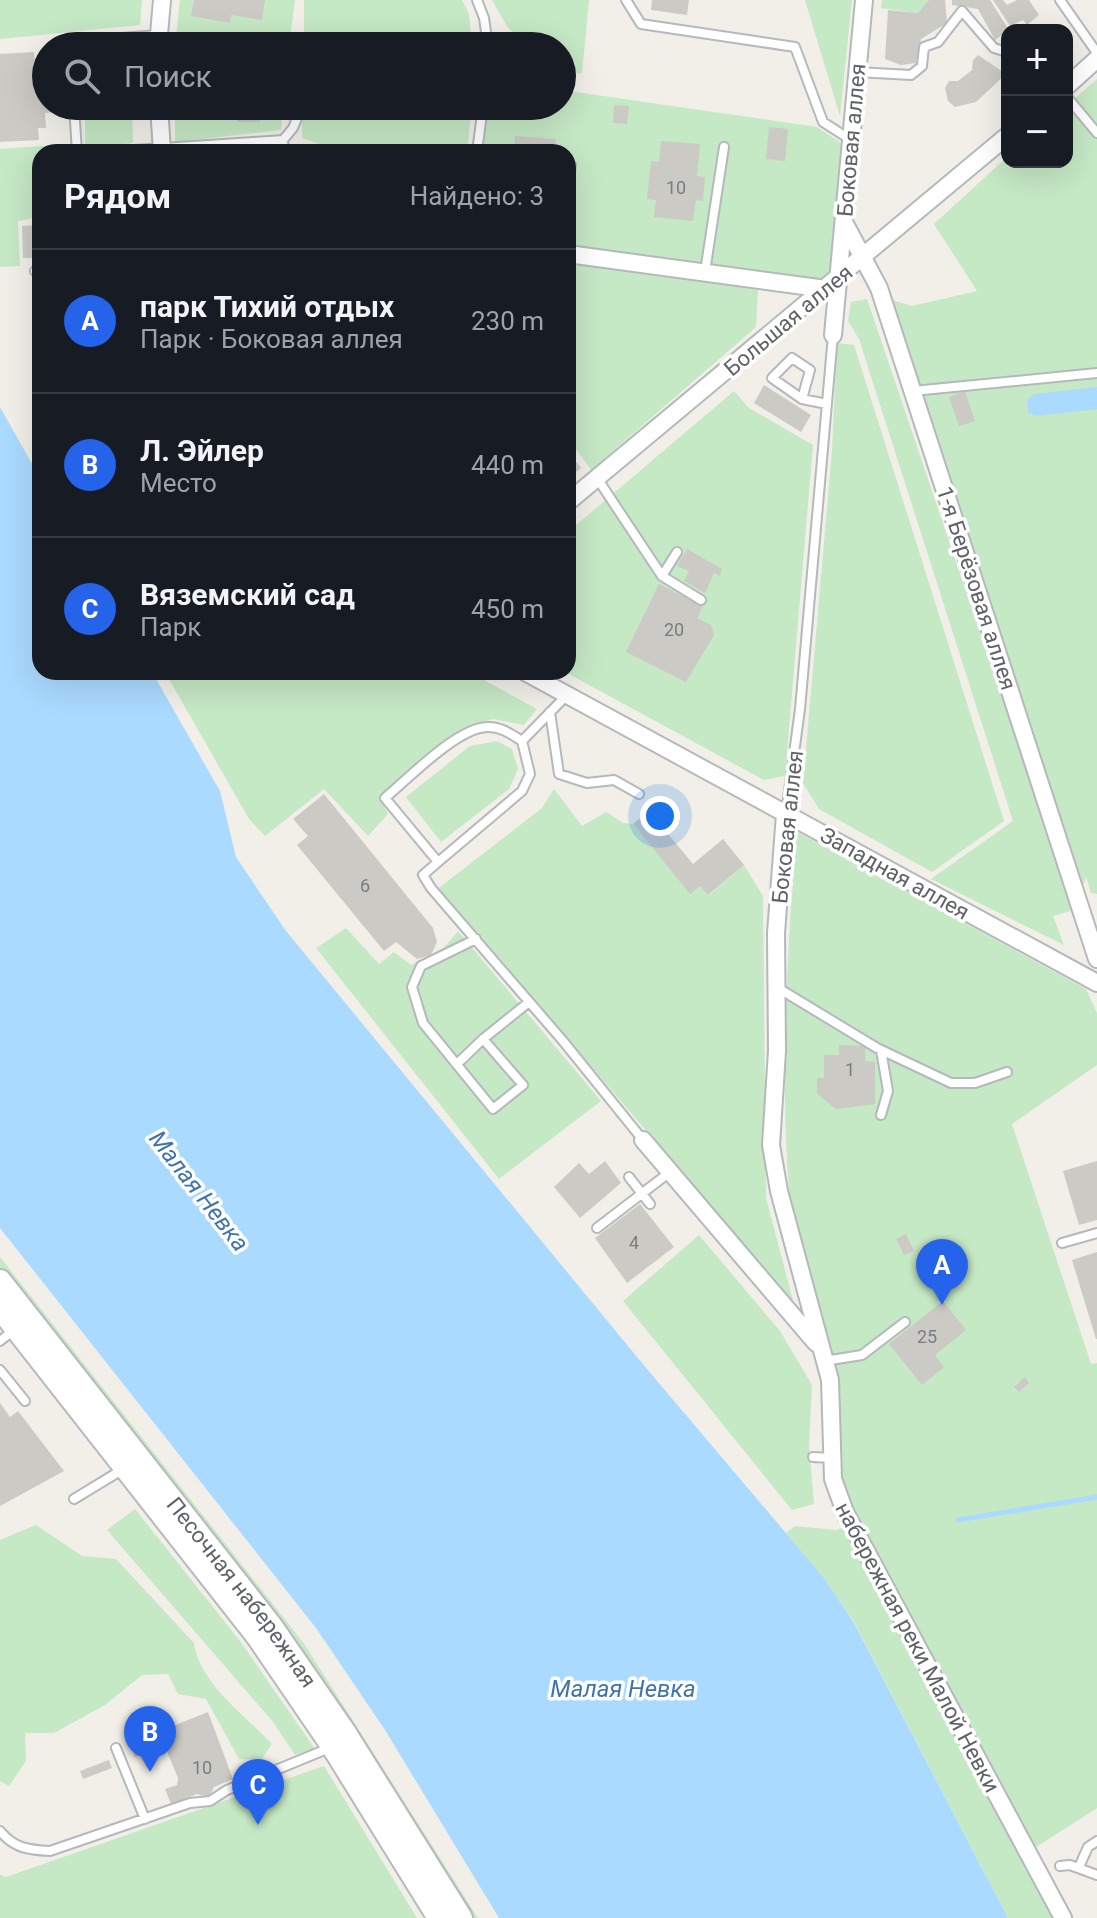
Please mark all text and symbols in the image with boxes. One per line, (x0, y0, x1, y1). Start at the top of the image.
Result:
map controls (1001, 24, 1073, 168)
button: + (1001, 24, 1073, 96)
search box (32, 32, 576, 120)
icon: search (60, 54, 104, 98)
text: Поиск (124, 59, 212, 94)
street label: Боковая аллея (832, 62, 871, 218)
button: − (1001, 96, 1073, 168)
text: Рядом (64, 176, 171, 216)
house number: 10 (666, 177, 686, 198)
text: Найдено: 3 (410, 181, 544, 211)
street label: Большая аллея (719, 260, 857, 381)
text: парк Тихий отдых (140, 289, 394, 324)
text: A (81, 306, 99, 336)
text: 230 m (471, 306, 544, 336)
text: Парк · Боковая аллея (140, 324, 403, 354)
text: Л. Эйлер (140, 433, 264, 468)
text: B (82, 450, 98, 480)
text: 440 m (471, 450, 544, 480)
text: Место (140, 468, 217, 498)
street label: 1-я Берёзовая аллея (932, 483, 1021, 693)
text: Вяземский сад (140, 577, 355, 612)
text: C (81, 594, 99, 624)
text: 450 m (471, 594, 544, 624)
text: Парк (140, 612, 201, 642)
house number: 20 (664, 619, 684, 640)
street label: Боковая аллея (767, 749, 808, 905)
your location (640, 796, 680, 836)
street label: Западная аллея (816, 822, 974, 925)
house number: 6 (360, 875, 370, 896)
house number: 1 (845, 1059, 855, 1080)
water label: Малая Невка (143, 1125, 255, 1257)
house number: 4 (629, 1232, 639, 1253)
pin: A (916, 1239, 968, 1305)
house number: 25 (917, 1326, 937, 1347)
street label: Песочная набережная (162, 1492, 321, 1692)
street label: набережная реки Малой Невки (830, 1498, 1005, 1796)
water label: Малая Невка (550, 1675, 696, 1703)
pin: B (124, 1706, 176, 1772)
house number: 10 (192, 1757, 212, 1778)
pin: C (232, 1759, 284, 1825)

